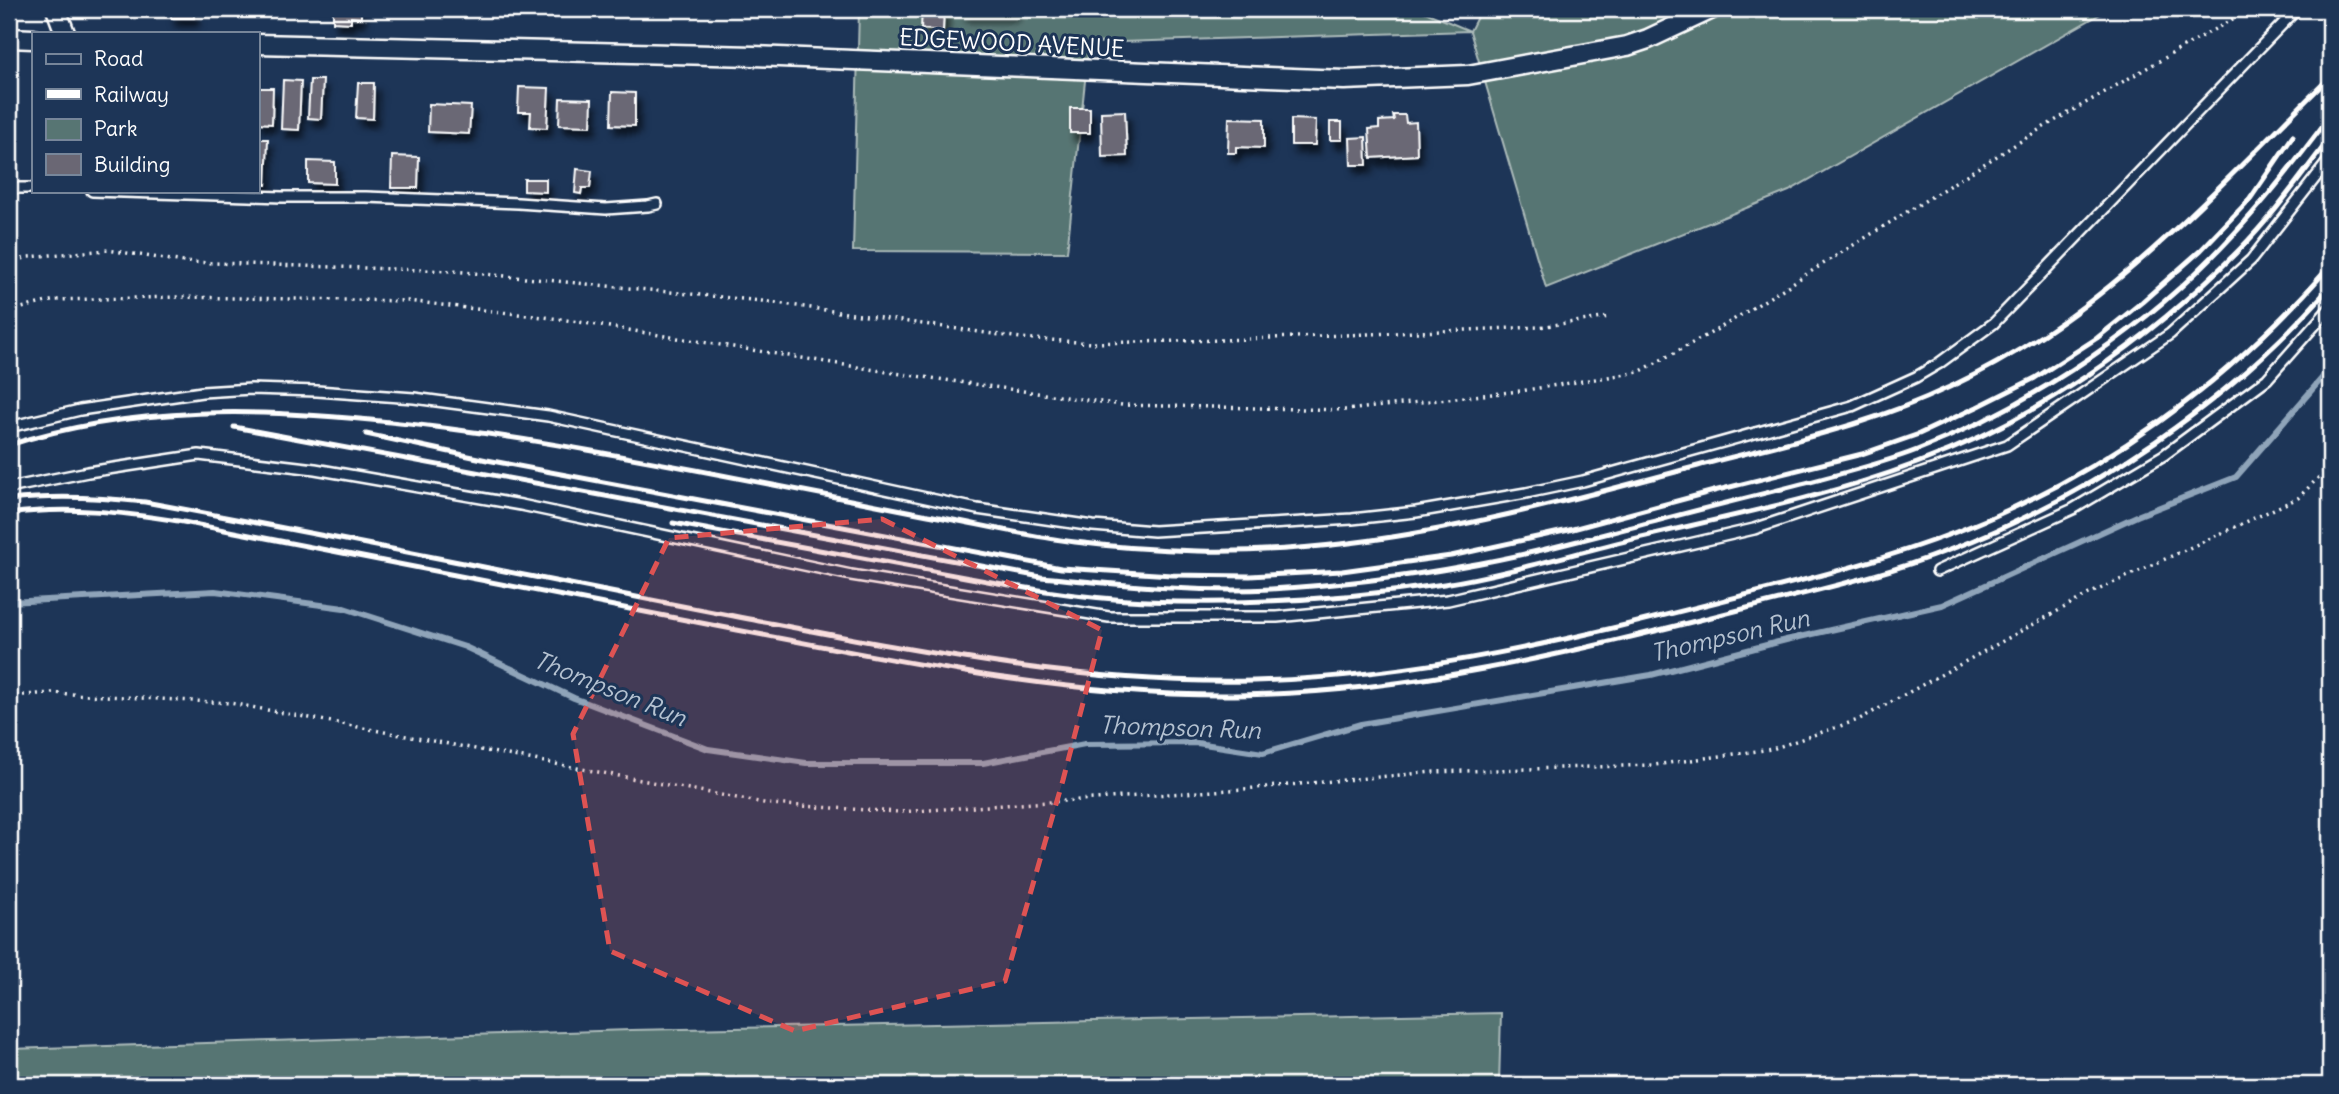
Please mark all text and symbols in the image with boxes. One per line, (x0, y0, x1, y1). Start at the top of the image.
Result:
street label: EDGEWOOD AVENUE (899, 22, 1125, 63)
legend (32, 32, 259, 192)
text: Road (94, 45, 143, 72)
text: Railway (94, 81, 169, 108)
text: Park (94, 115, 137, 142)
text: Building (94, 151, 170, 178)
water label: Thompson Run (1648, 602, 1813, 668)
water label: Thompson Run (530, 644, 692, 733)
water label: Thompson Run (1099, 709, 1262, 745)

